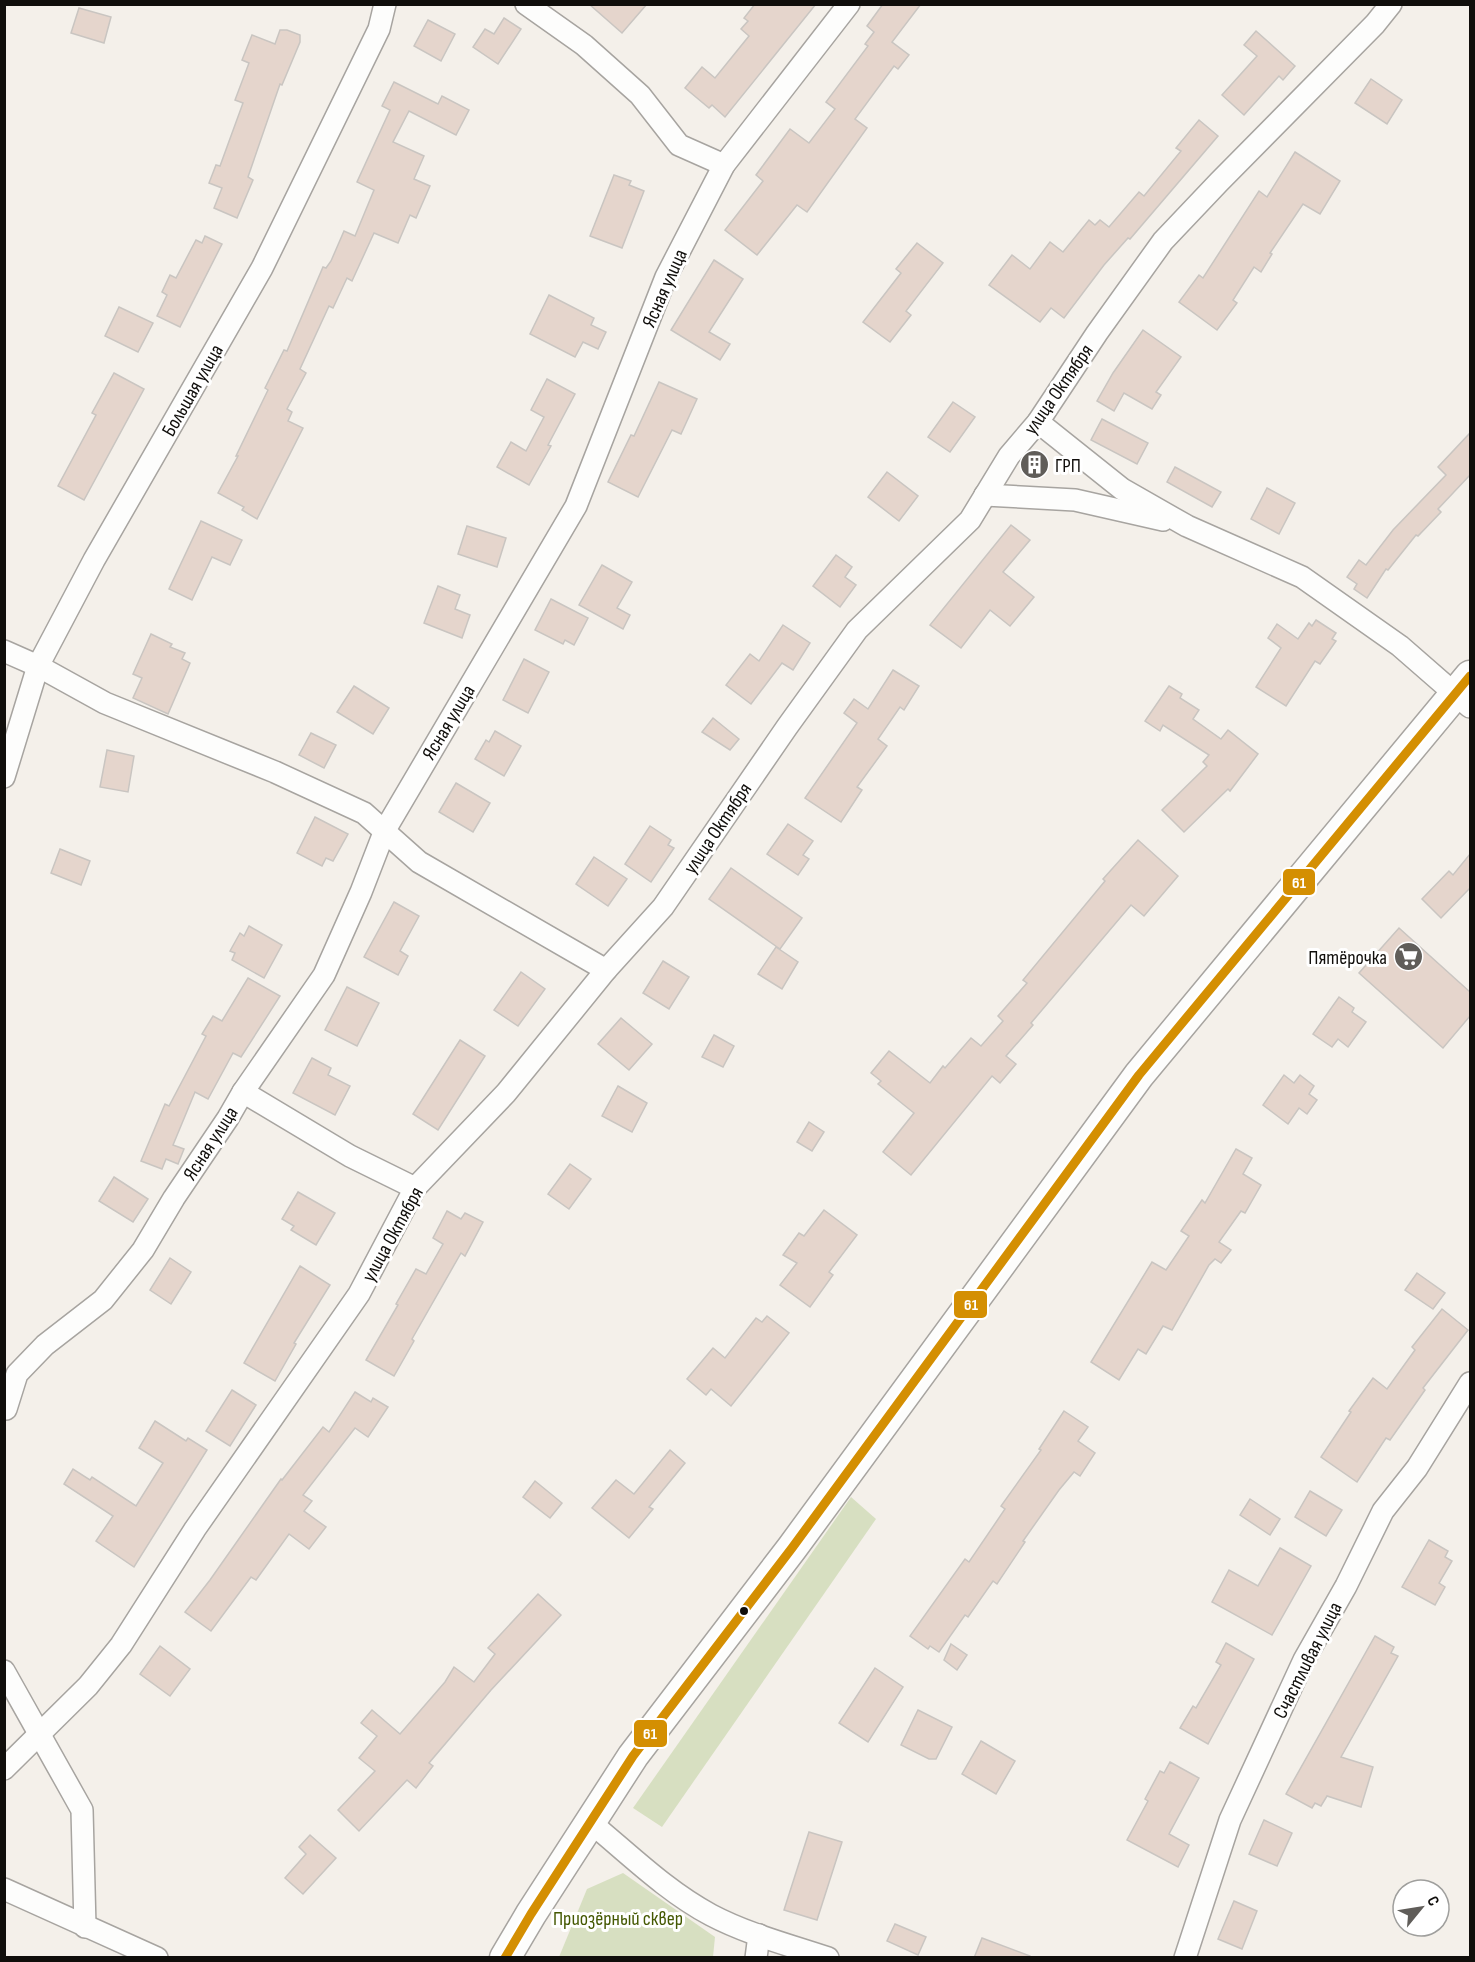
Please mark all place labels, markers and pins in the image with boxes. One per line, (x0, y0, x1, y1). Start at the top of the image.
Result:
building icon: ГРП (1018, 449, 1050, 481)
place label: ГРП (1055, 454, 1081, 478)
supermarket icon: Пятёрочка (1392, 941, 1424, 973)
place label: Пятёрочка (1308, 946, 1387, 970)
unlabelled marker (738, 1605, 750, 1617)

